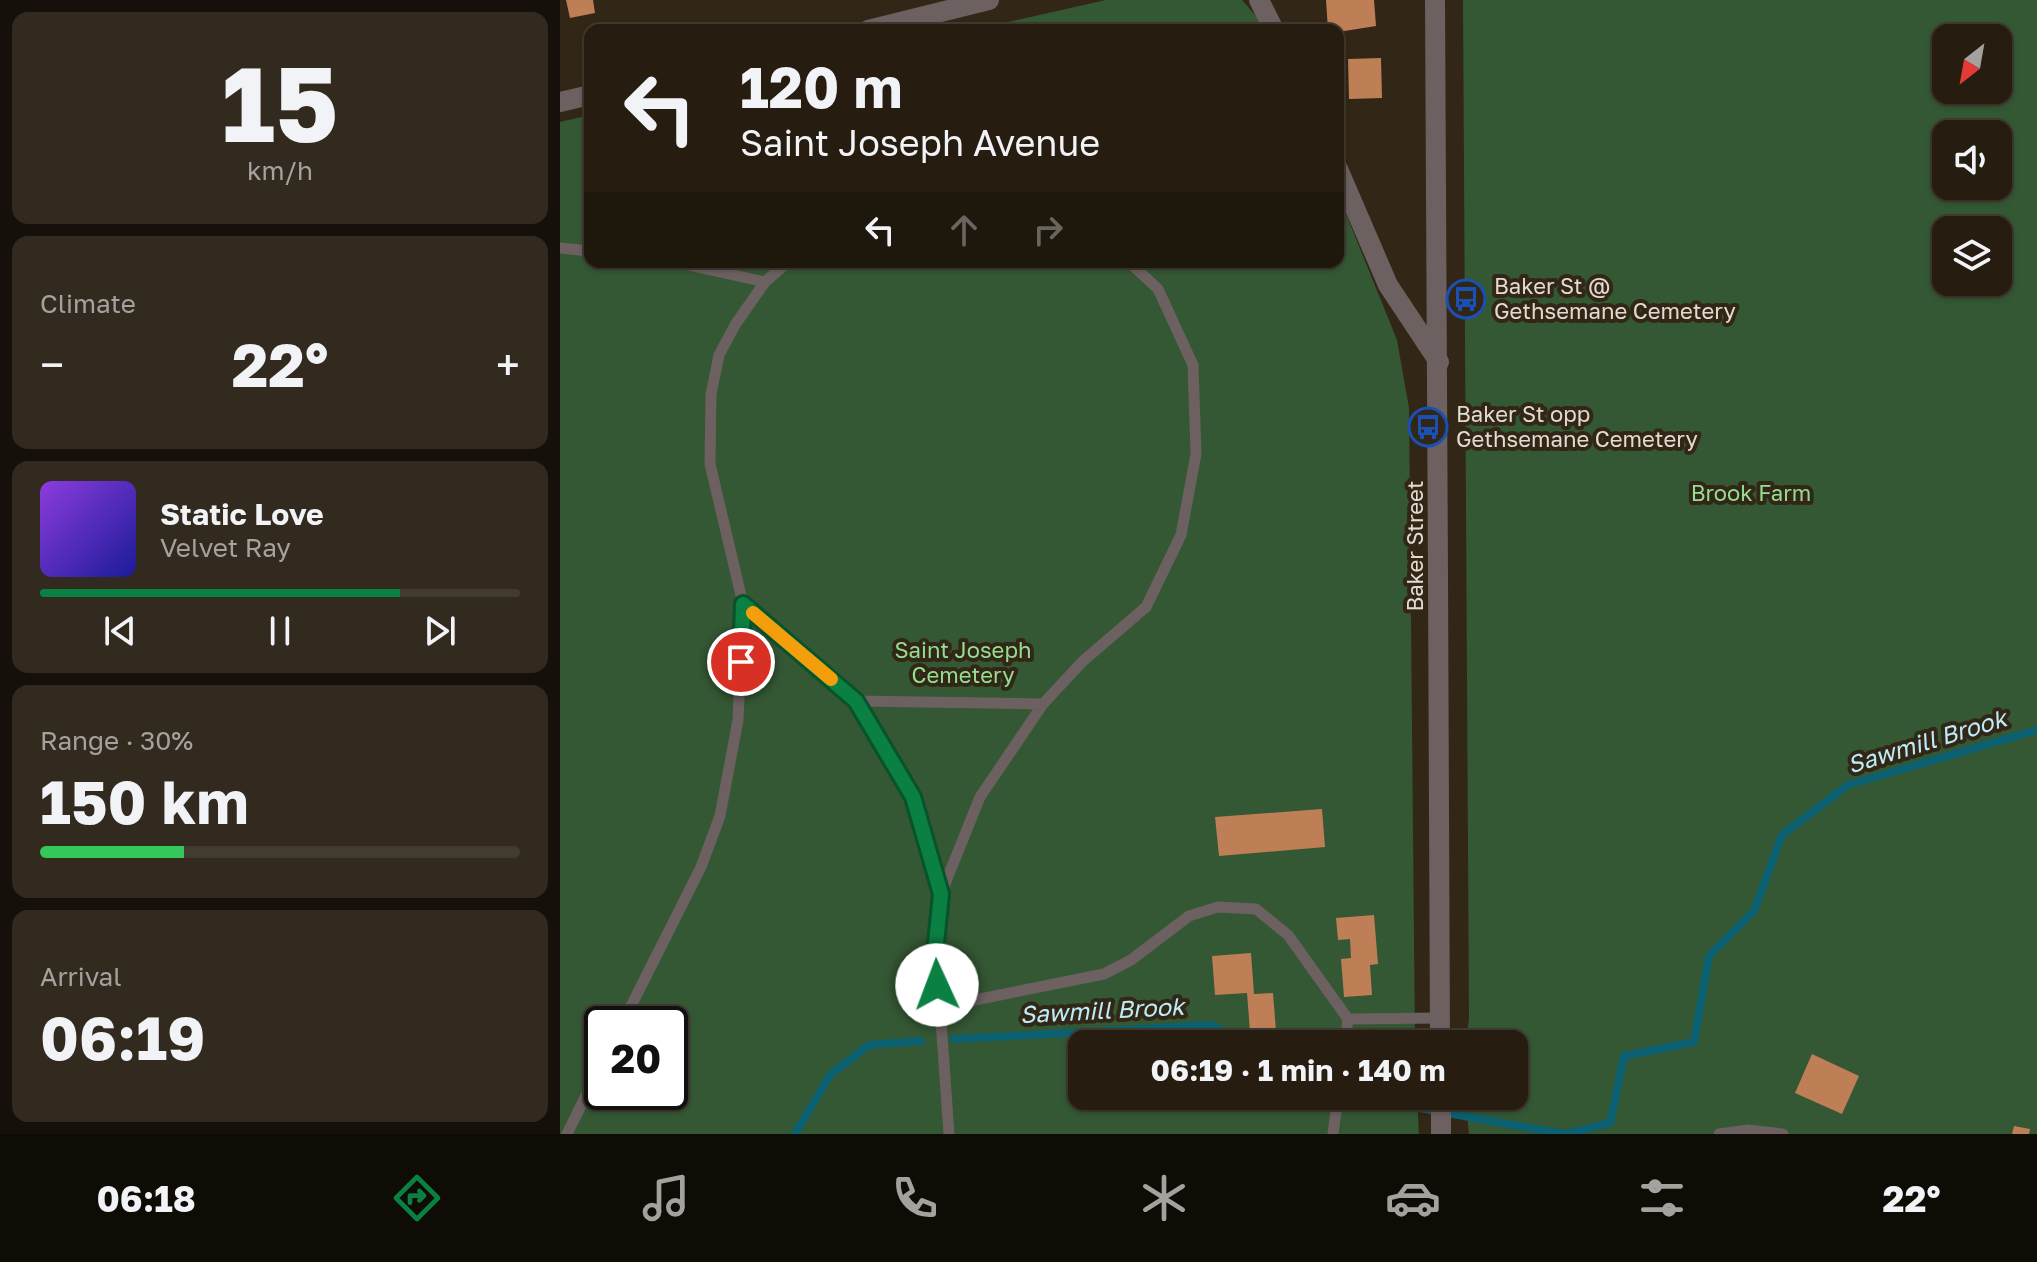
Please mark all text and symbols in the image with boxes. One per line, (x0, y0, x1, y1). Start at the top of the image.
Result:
north arrow (1932, 24, 2012, 104)
map controls (1932, 24, 2012, 296)
text: 15 (221, 40, 339, 165)
text: 120 m (740, 53, 902, 120)
icon: left (608, 56, 712, 160)
button: sound (1932, 120, 2012, 200)
text: Saint Joseph Avenue (740, 121, 1100, 164)
text: km/h (247, 155, 313, 186)
icon: left (858, 208, 902, 252)
icon: ahead (942, 208, 986, 252)
icon: right (1026, 208, 1070, 252)
button: layers (1932, 216, 2012, 296)
place label: Baker St @ Gethsemane Cemetery (1494, 272, 1736, 324)
bus stop icon: Baker St @ Gethsemane Cemetery (1445, 278, 1487, 320)
text: Climate (40, 288, 136, 319)
text: 22° (232, 328, 328, 400)
text: − (40, 338, 64, 391)
text: + (496, 338, 520, 391)
place label: Baker St opp Gethsemane Cemetery (1456, 400, 1698, 452)
bus stop icon: Baker St opp Gethsemane Cemetery (1407, 406, 1449, 448)
park label: Brook Farm (1691, 479, 1811, 506)
street label: Baker Street (1401, 480, 1428, 612)
text: Static Love (160, 496, 324, 532)
text: Velvet Ray (160, 532, 291, 563)
icon: previous (98, 609, 142, 653)
icon: pause (258, 609, 302, 653)
icon: next (418, 609, 462, 653)
pin (707, 628, 775, 696)
park label: Saint Joseph Cemetery (895, 636, 1031, 688)
icon: arrive (719, 640, 763, 684)
water label: Sawmill Brook (1844, 702, 2012, 779)
text: Range · 30% (40, 725, 193, 756)
text: 150 km (40, 765, 249, 837)
position arrow (895, 943, 979, 1027)
text: Arrival (40, 961, 121, 992)
water label: Sawmill Brook (1019, 991, 1187, 1028)
text: 06:19 (40, 1001, 205, 1073)
speed limit sign: 20 (584, 1006, 688, 1110)
text: 06:19 · 1 min · 140 m (1151, 1052, 1445, 1088)
icon: directions (389, 1170, 445, 1226)
icon: music (638, 1170, 694, 1226)
icon: phone (887, 1170, 943, 1226)
icon: climate (1136, 1170, 1192, 1226)
icon: car (1385, 1170, 1441, 1226)
icon: filters (1634, 1170, 1690, 1226)
text: 06:18 (96, 1177, 196, 1220)
text: 22° (1883, 1177, 1940, 1220)

